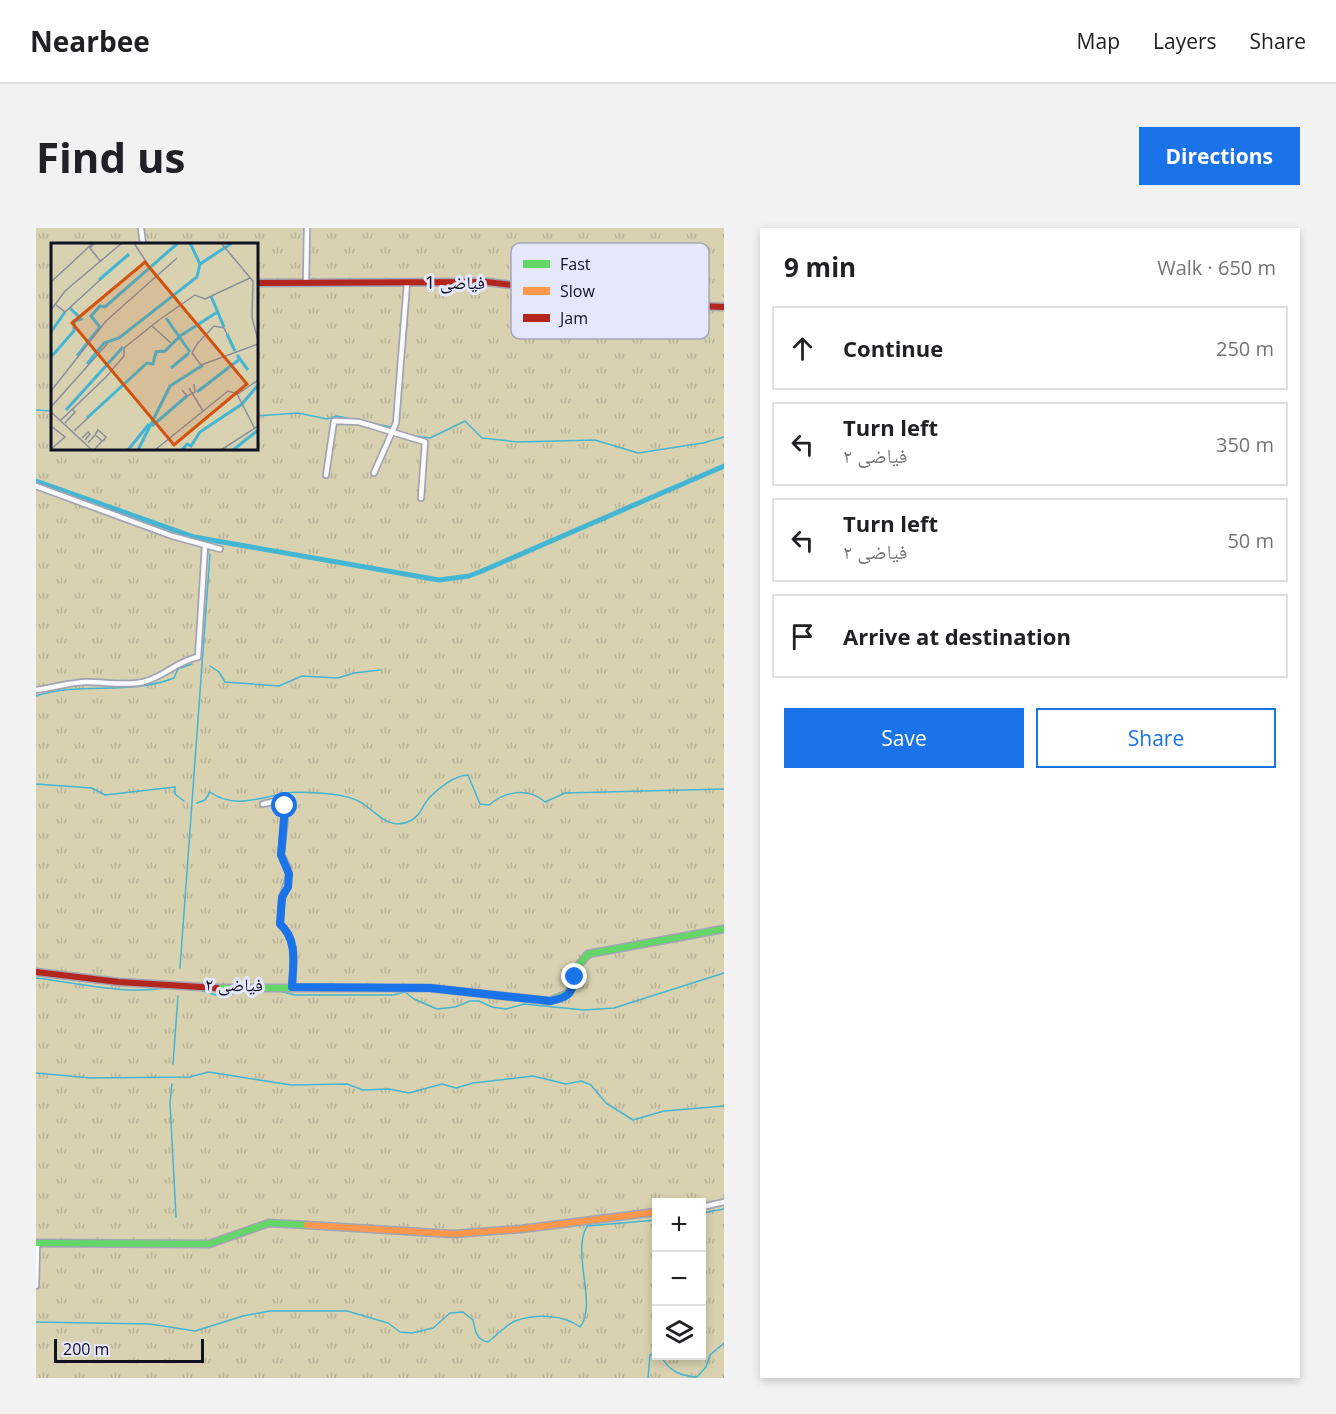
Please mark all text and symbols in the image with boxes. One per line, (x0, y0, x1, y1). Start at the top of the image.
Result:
text: Nearbee (30, 22, 150, 60)
text: Map (1077, 27, 1120, 55)
text: Layers (1153, 27, 1217, 55)
text: Share (1250, 27, 1306, 55)
button: Directions (1139, 127, 1300, 185)
text: Find us (36, 128, 185, 185)
inset map (51, 243, 258, 450)
legend (511, 243, 709, 339)
text: 9 min (784, 249, 856, 285)
text: Fast (560, 253, 591, 275)
text: Walk · 650 m (1157, 254, 1276, 281)
street label: فیاضی 1 (425, 270, 485, 294)
text: Slow (560, 280, 595, 302)
text: Jam (558, 307, 588, 329)
icon: ahead (786, 332, 819, 365)
text: Continue (843, 333, 943, 363)
text: 250 m (1216, 335, 1274, 362)
text: Turn left (843, 412, 938, 442)
icon: left (786, 428, 819, 461)
text: 350 m (1216, 431, 1274, 458)
text: فیاضی ۲ (843, 442, 907, 469)
text: Turn left (843, 508, 938, 538)
icon: left (786, 524, 819, 557)
text: 50 m (1227, 527, 1274, 554)
text: فیاضی ۲ (843, 538, 907, 565)
icon: arrive (786, 620, 819, 653)
text: Arrive at destination (843, 621, 1071, 651)
button: Save (784, 708, 1024, 768)
button: Share (1036, 708, 1276, 768)
route start (271, 792, 297, 818)
route end (561, 963, 587, 989)
street label: فیاضی ۲ (205, 971, 263, 997)
map controls (652, 1198, 706, 1360)
button: + (652, 1198, 706, 1252)
button: − (652, 1252, 706, 1306)
button: layers (652, 1306, 706, 1360)
scale bar (54, 1336, 204, 1364)
text: 200 m (63, 1338, 109, 1360)

